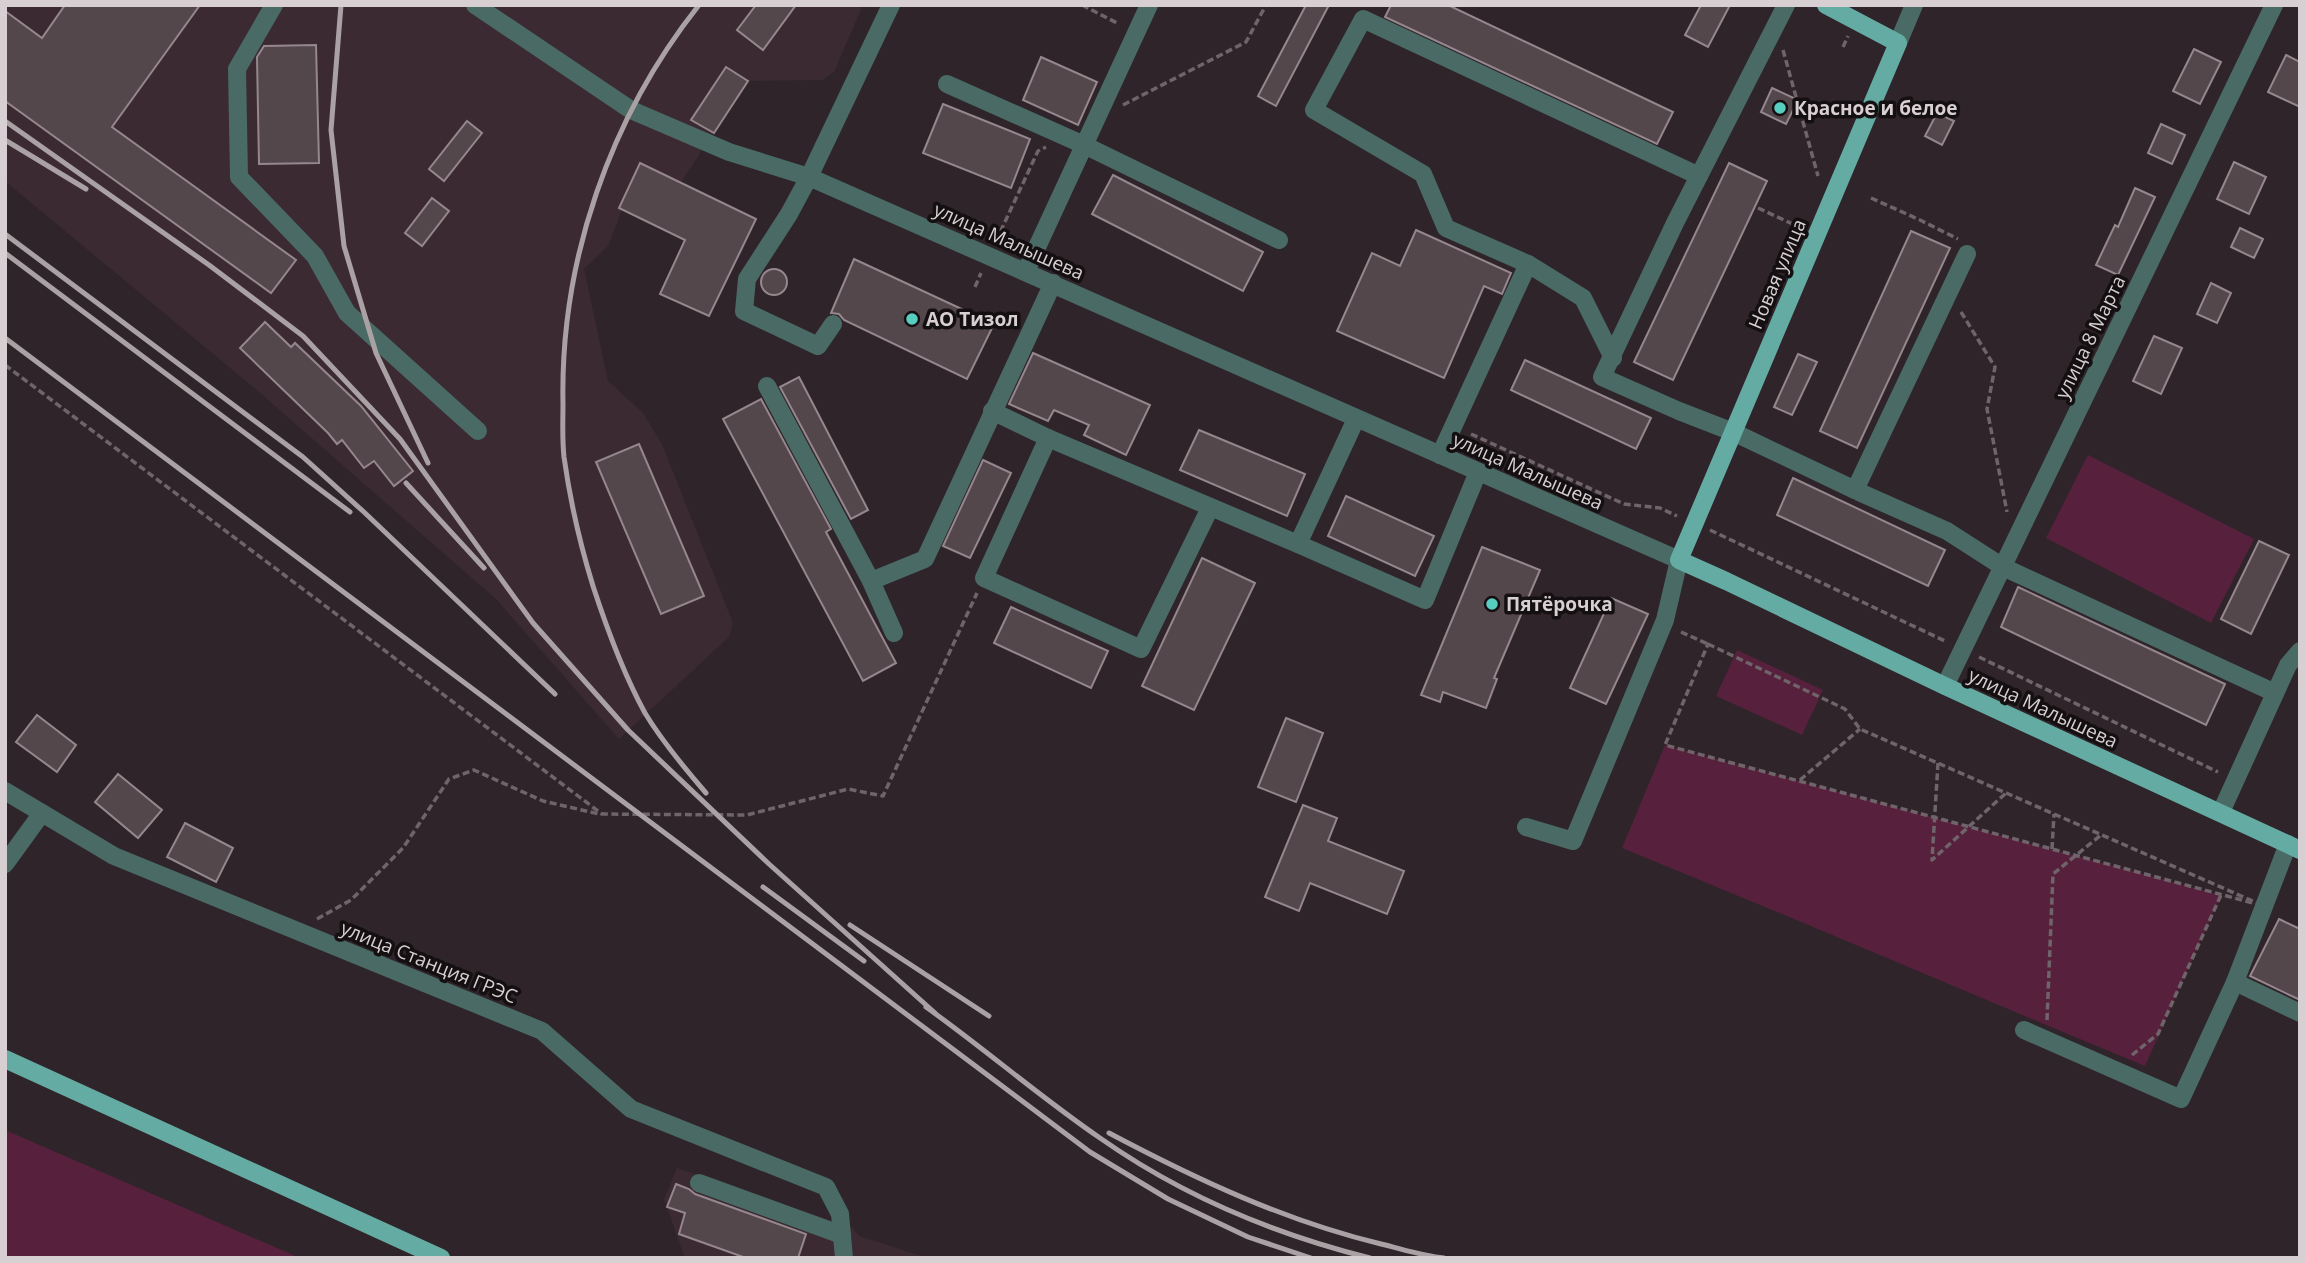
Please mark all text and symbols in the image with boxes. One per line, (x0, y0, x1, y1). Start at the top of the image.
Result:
place label: Красное и белое (1794, 95, 1957, 121)
marker: Красное и белое (1772, 100, 1788, 116)
street label: улица Малышева (930, 196, 1088, 286)
street label: Новая улица (1742, 215, 1812, 333)
street label: улица 8 Марта (2049, 271, 2131, 403)
place label: АО Тизол (926, 306, 1018, 332)
marker: АО Тизол (904, 311, 920, 327)
street label: улица Малышева (1449, 426, 1607, 516)
place label: Пятёрочка (1506, 591, 1613, 617)
marker: Пятёрочка (1484, 596, 1500, 612)
street label: улица Малышева (1964, 662, 2122, 754)
street label: улица Станция ГРЭС (337, 915, 521, 1009)

